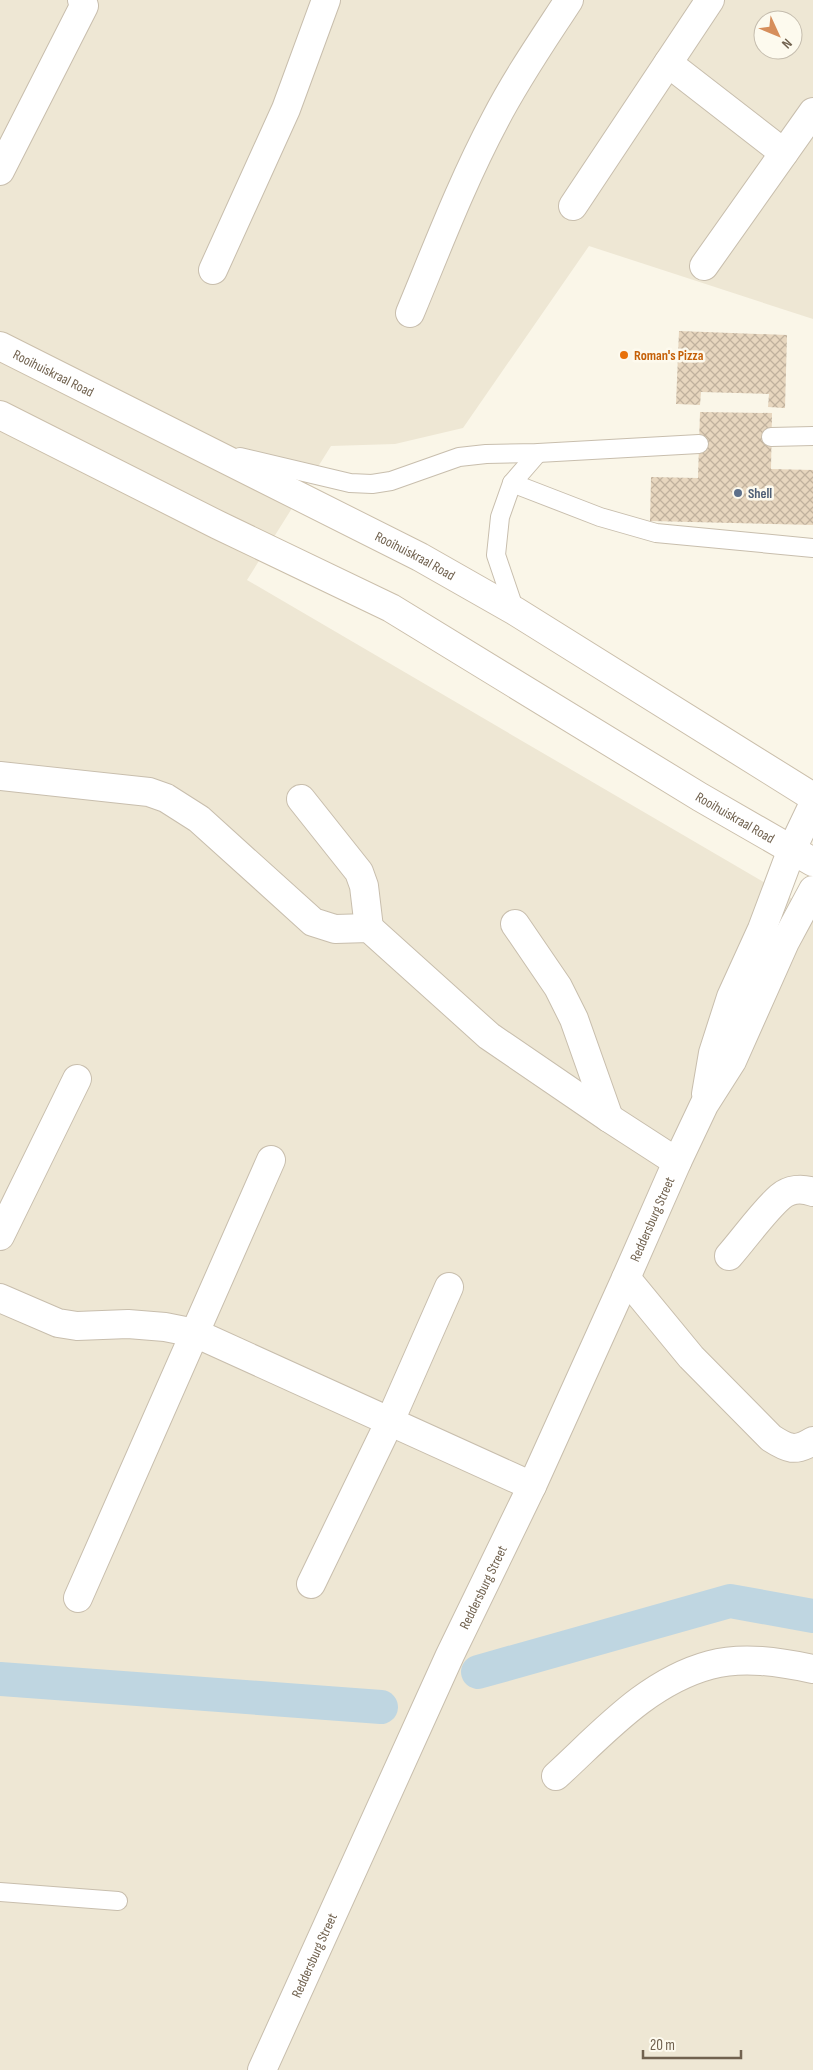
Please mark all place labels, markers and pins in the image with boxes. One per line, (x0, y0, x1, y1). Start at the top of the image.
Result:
place label: Roman's Pizza (634, 347, 704, 364)
marker: Roman's Pizza (618, 349, 630, 361)
place label: Shell (748, 485, 772, 502)
marker: Shell (732, 487, 744, 499)

